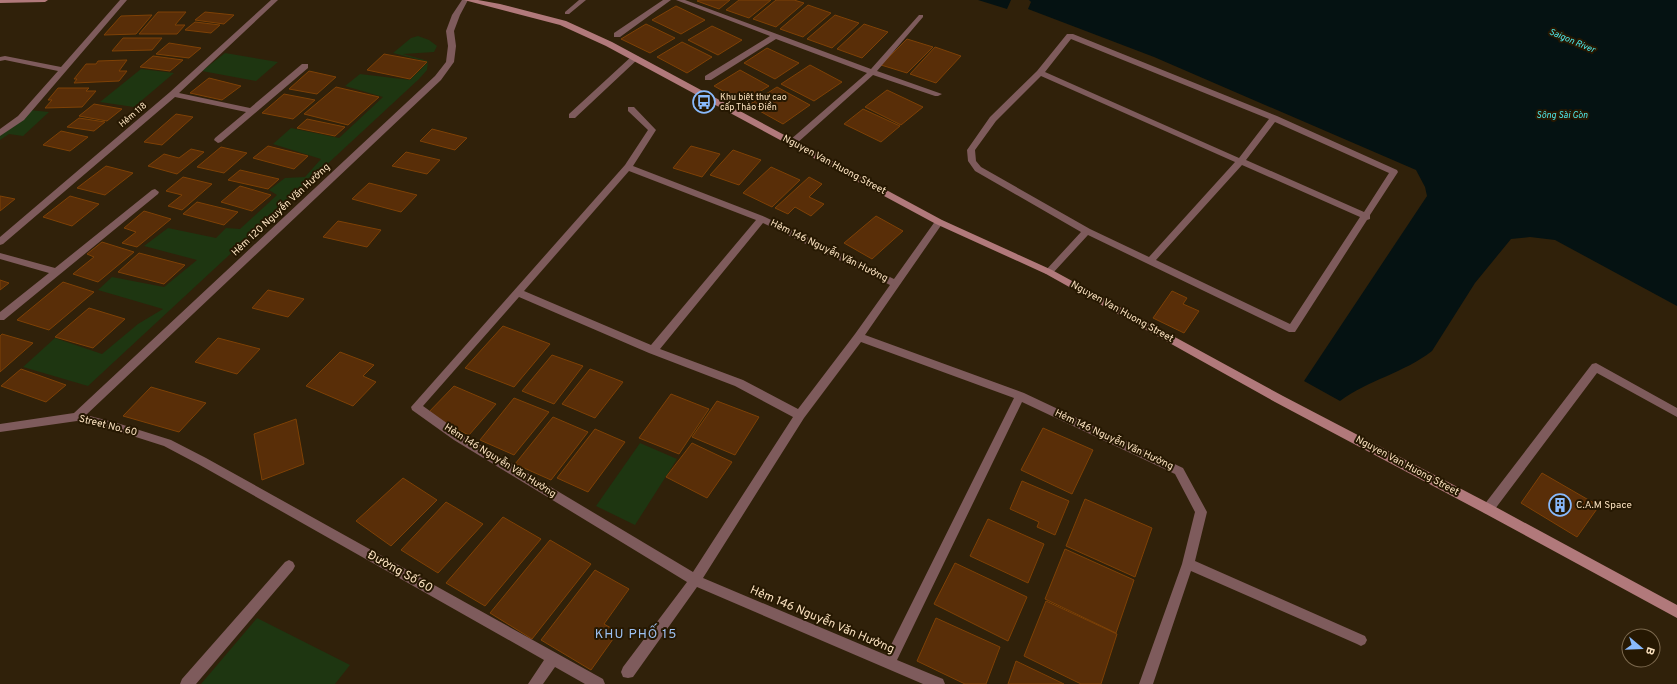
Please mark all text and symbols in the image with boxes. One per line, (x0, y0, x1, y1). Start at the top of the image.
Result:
water label: Saigon River (1547, 26, 1598, 56)
bus stop icon: Khu biệt thự cao cấp Thảo Điền (691, 89, 717, 115)
place label: Khu biệt thự cao cấp Thảo Điền (720, 92, 787, 113)
street label: Hẻm 118 (117, 100, 149, 130)
water label: Sông Sài Gòn (1536, 110, 1588, 121)
street label: Nguyen Van Huong Street (780, 132, 888, 198)
street label: Hẻm 120 Nguyễn Văn Hưởng (229, 161, 333, 259)
street label: Hẻm 146 Nguyễn Văn Hưởng (768, 217, 890, 285)
street label: Nguyen Van Huong Street (1068, 278, 1176, 346)
street label: Hẻm 146 Nguyễn Văn Hưởng (1053, 407, 1175, 473)
street label: Street No. 60 (78, 412, 138, 440)
street label: Hẻm 146 Nguyễn Văn Hưởng (442, 421, 558, 501)
street label: Nguyen Van Huong Street (1353, 433, 1461, 499)
building icon: C.A.M Space (1547, 492, 1573, 518)
place label: C.A.M Space (1576, 499, 1632, 512)
street label: Đường Số 60 (364, 547, 436, 597)
street label: Hẻm 146 Nguyễn Văn Hưởng (747, 582, 897, 658)
district label: KHU PHỐ 15 (595, 623, 677, 643)
north arrow (1621, 628, 1661, 668)
text: B (1642, 645, 1657, 657)

